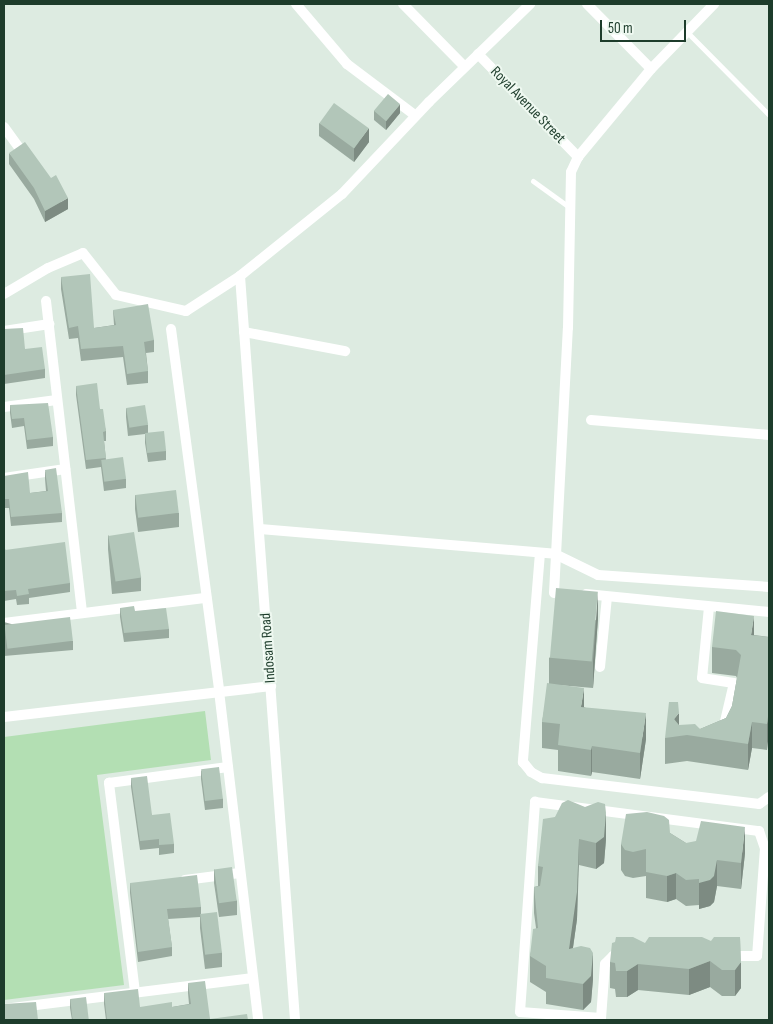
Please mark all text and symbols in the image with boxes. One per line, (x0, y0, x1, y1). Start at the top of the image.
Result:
scale bar (603, 10, 689, 42)
text: 50 m (608, 19, 633, 38)
street label: Royal Avenue Street (487, 63, 569, 147)
street label: Indosam Road (257, 612, 279, 684)

